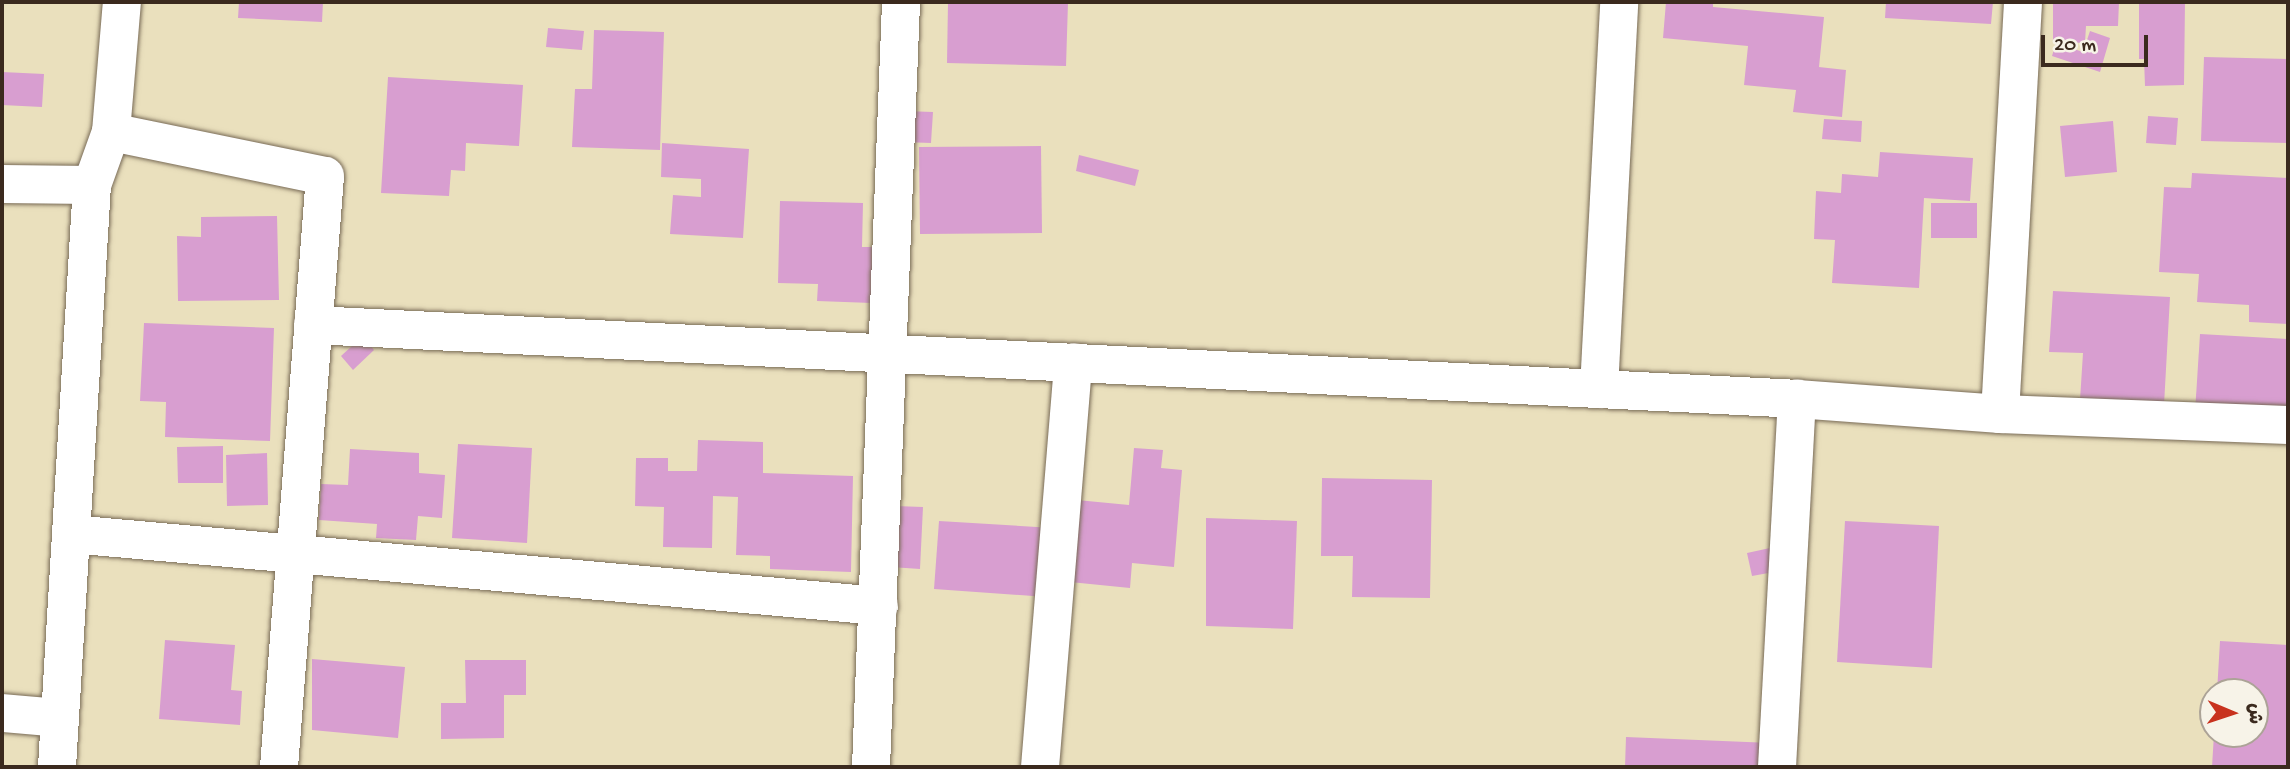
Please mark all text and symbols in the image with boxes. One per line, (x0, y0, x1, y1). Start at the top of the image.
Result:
scale bar (2045, 21, 2152, 65)
text: 20 m (2054, 34, 2096, 59)
north arrow (2199, 678, 2269, 748)
text: ش (2242, 703, 2265, 725)

